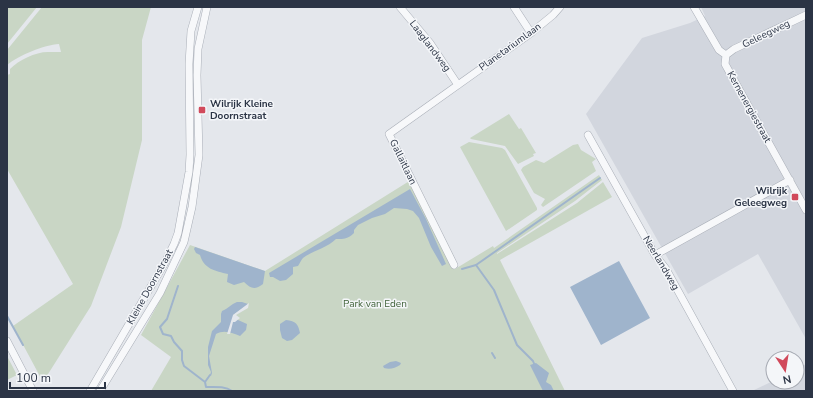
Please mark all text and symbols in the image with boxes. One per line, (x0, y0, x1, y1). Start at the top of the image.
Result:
street label: Geleegweg (740, 16, 792, 52)
street label: Laaglandweg (406, 17, 454, 75)
street label: Planetariumlaan (476, 20, 544, 74)
street label: Kernenergiestraat (723, 69, 775, 146)
place label: Wilrijk Kleine Doornstraat (210, 97, 274, 123)
marker: Wilrijk Kleine Doornstraat (197, 105, 207, 115)
street label: Gallaitlaan (386, 137, 420, 187)
place label: Wilrijk Geleegweg (734, 184, 788, 210)
marker: Wilrijk Geleegweg (790, 192, 800, 202)
street label: Neerlandweg (639, 233, 683, 293)
street label: Kleine Doornstraat (124, 246, 177, 327)
park label: Park van Eden (343, 297, 407, 311)
north arrow (765, 350, 805, 390)
scale bar (10, 364, 105, 390)
text: 100 m (16, 370, 51, 386)
text: N (781, 371, 793, 387)

